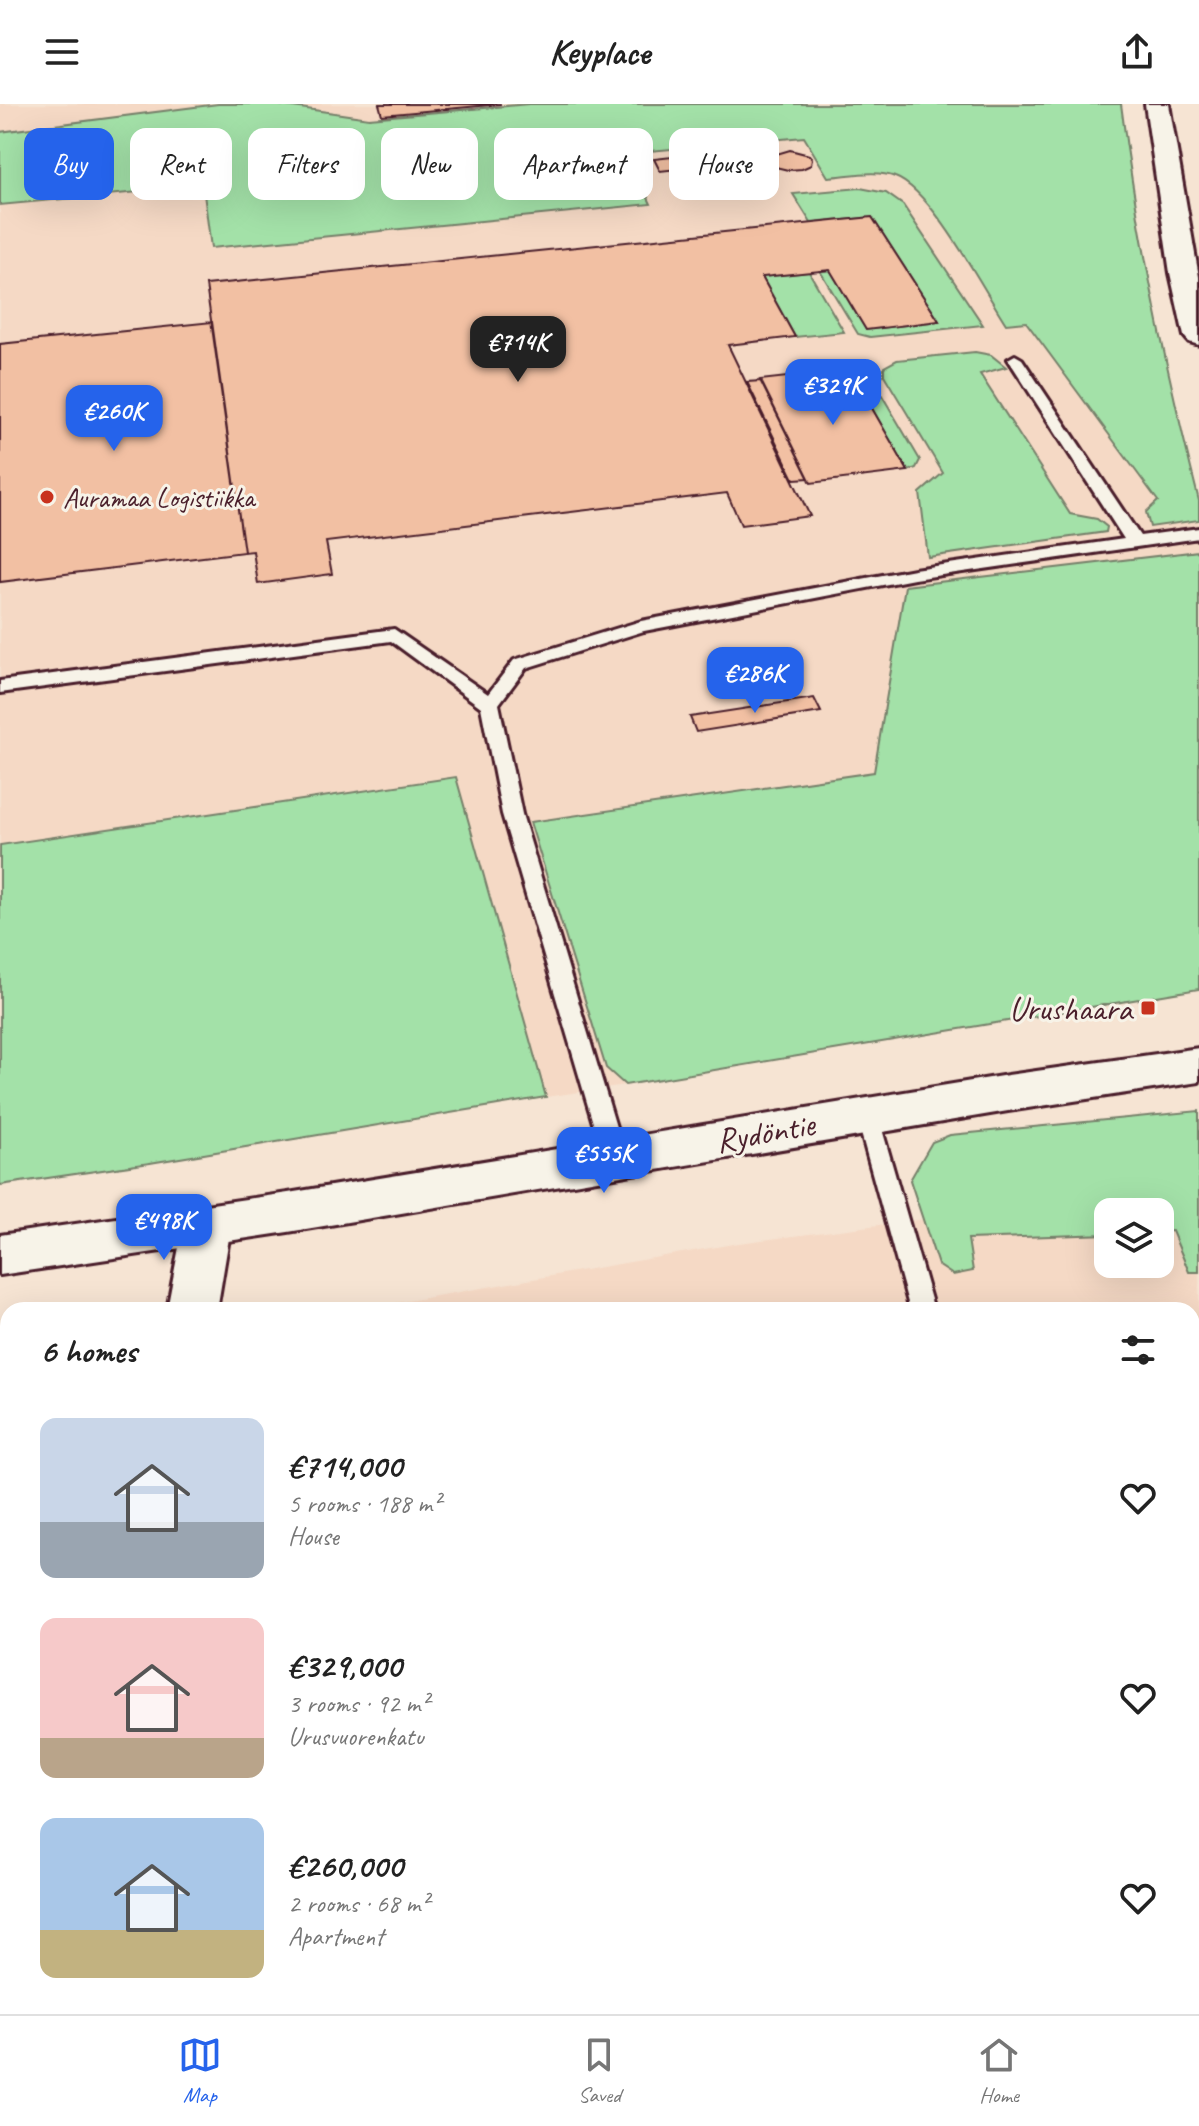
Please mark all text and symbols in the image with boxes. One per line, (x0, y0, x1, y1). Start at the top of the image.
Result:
text: Keyplace (549, 29, 650, 75)
icon: menu (40, 30, 84, 74)
icon: share (1115, 30, 1159, 74)
chip: Buy (24, 128, 114, 200)
chip: Rent (130, 128, 232, 200)
chip: Filters (248, 128, 365, 200)
chip: New (381, 128, 478, 200)
chip: Apartment (494, 128, 653, 200)
chip: House (669, 128, 779, 200)
pin: €714K (462, 316, 574, 384)
text: €714K (488, 325, 548, 358)
pin: €329K (777, 359, 889, 427)
text: €329K (803, 368, 863, 401)
pin: €260K (58, 385, 170, 453)
text: €260K (84, 394, 144, 427)
place label: Auramaa Logistiikka (63, 480, 257, 515)
marker: Auramaa Logistiikka (38, 488, 56, 506)
pin: €286K (699, 647, 811, 715)
text: €286K (725, 656, 785, 689)
place label: Urushaara (1009, 987, 1134, 1030)
marker: Urushaara (1139, 999, 1157, 1017)
street label: Rydöntie (712, 1102, 820, 1162)
pin: €555K (548, 1127, 660, 1195)
text: €555K (575, 1136, 633, 1169)
pin: €498K (108, 1194, 220, 1262)
map controls (1094, 1198, 1174, 1278)
button: layers (1094, 1198, 1174, 1278)
text: €498K (134, 1203, 194, 1236)
icon: filters (1116, 1328, 1160, 1372)
text: 6 homes (40, 1329, 137, 1372)
text: €714,000 (288, 1444, 402, 1487)
icon: home (104, 1450, 200, 1546)
icon: heart (1116, 1476, 1160, 1520)
text: 5 rooms · 188 m² (288, 1487, 440, 1520)
text: House (288, 1520, 339, 1553)
text: €329,000 (288, 1644, 401, 1687)
icon: home (104, 1650, 200, 1746)
icon: heart (1116, 1676, 1160, 1720)
text: 3 rooms · 92 m² (288, 1687, 429, 1720)
text: Urusvuorenkatu (288, 1720, 424, 1753)
text: €260,000 (288, 1844, 403, 1887)
icon: home (104, 1850, 200, 1946)
icon: heart (1116, 1876, 1160, 1920)
text: 2 rooms · 68 m² (288, 1887, 429, 1920)
text: Apartment (288, 1920, 384, 1953)
tab: Map (178, 2033, 222, 2109)
tab: Saved (577, 2033, 621, 2109)
tab: Home (977, 2033, 1021, 2109)

